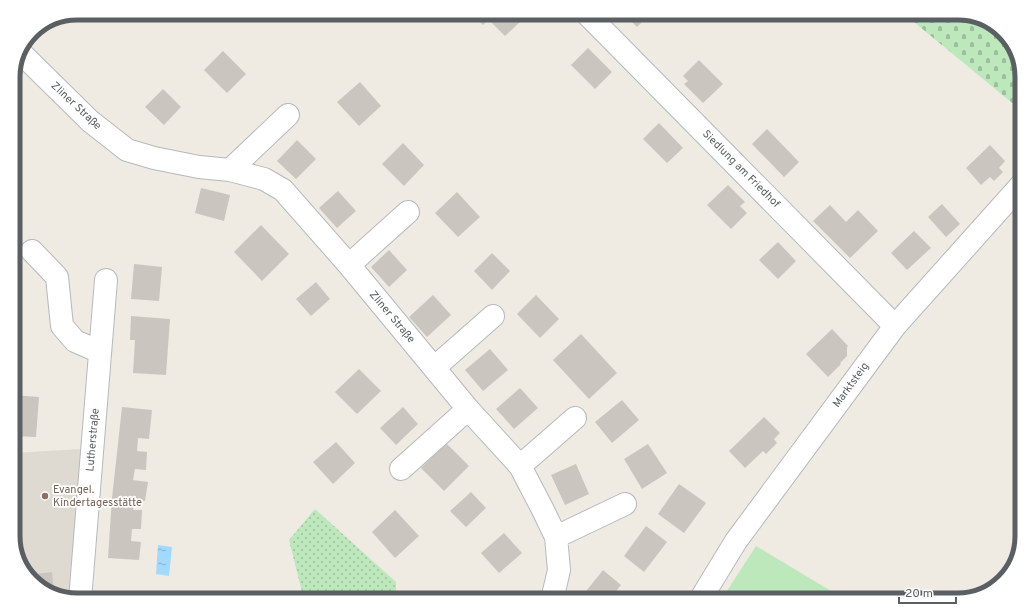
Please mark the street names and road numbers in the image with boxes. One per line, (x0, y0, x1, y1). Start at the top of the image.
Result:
street label: Zliner Straße (48, 79, 104, 133)
street label: Siedlung am Friedhof (699, 127, 783, 211)
street label: Zliner Straße (366, 288, 418, 346)
street label: Marktsteig (830, 360, 872, 410)
street label: Lutherstraße (83, 408, 103, 472)

